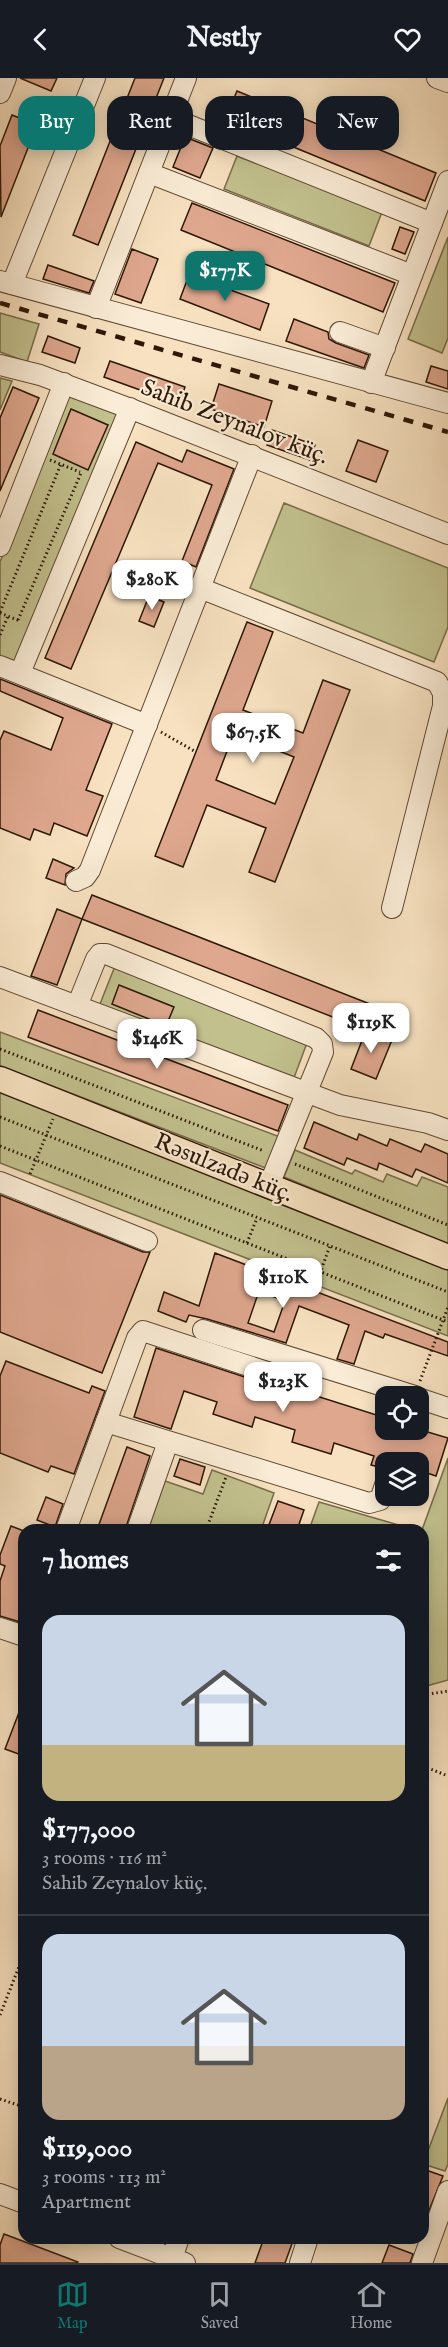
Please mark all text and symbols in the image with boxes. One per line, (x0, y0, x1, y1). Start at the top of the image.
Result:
text: Nestly (187, 22, 261, 56)
icon: back (24, 23, 57, 56)
icon: heart (391, 23, 424, 56)
chip: Buy (18, 96, 95, 150)
chip: Rent (107, 96, 193, 150)
chip: Filters (205, 96, 304, 150)
chip: New (316, 96, 399, 150)
pin: $177K (183, 251, 267, 302)
text: $177K (199, 258, 251, 283)
street label: Sahib Zeynalov küç. (136, 372, 333, 472)
pin: $280K (110, 560, 194, 611)
text: $280K (126, 567, 178, 592)
pin: $67.5K (204, 713, 302, 764)
text: $67.5K (226, 720, 280, 745)
pin: $119K (329, 1003, 413, 1054)
text: $119K (346, 1010, 396, 1035)
pin: $146K (115, 1019, 199, 1070)
text: $146K (131, 1026, 183, 1051)
street label: Rəsulzadə küç. (149, 1126, 297, 1210)
pin: $110K (241, 1258, 325, 1309)
text: $110K (258, 1265, 308, 1290)
pin: $123K (241, 1362, 325, 1413)
text: $123K (258, 1369, 308, 1394)
map controls (375, 1386, 429, 1506)
button: locate (375, 1386, 429, 1440)
button: layers (375, 1452, 429, 1506)
text: 7 homes (42, 1544, 129, 1577)
icon: filters (372, 1544, 405, 1577)
icon: home (170, 1654, 278, 1762)
text: $177,000 (42, 1813, 136, 1846)
text: 3 rooms · 116 m² (42, 1846, 167, 1871)
text: Sahib Zeynalov küç. (42, 1871, 207, 1896)
icon: home (170, 1973, 278, 2081)
text: $119,000 (42, 2132, 132, 2165)
text: 3 rooms · 113 m² (42, 2165, 166, 2190)
text: Apartment (42, 2190, 131, 2215)
tab: Map (56, 2278, 89, 2334)
tab: Saved (201, 2278, 239, 2334)
tab: Home (350, 2278, 392, 2334)

